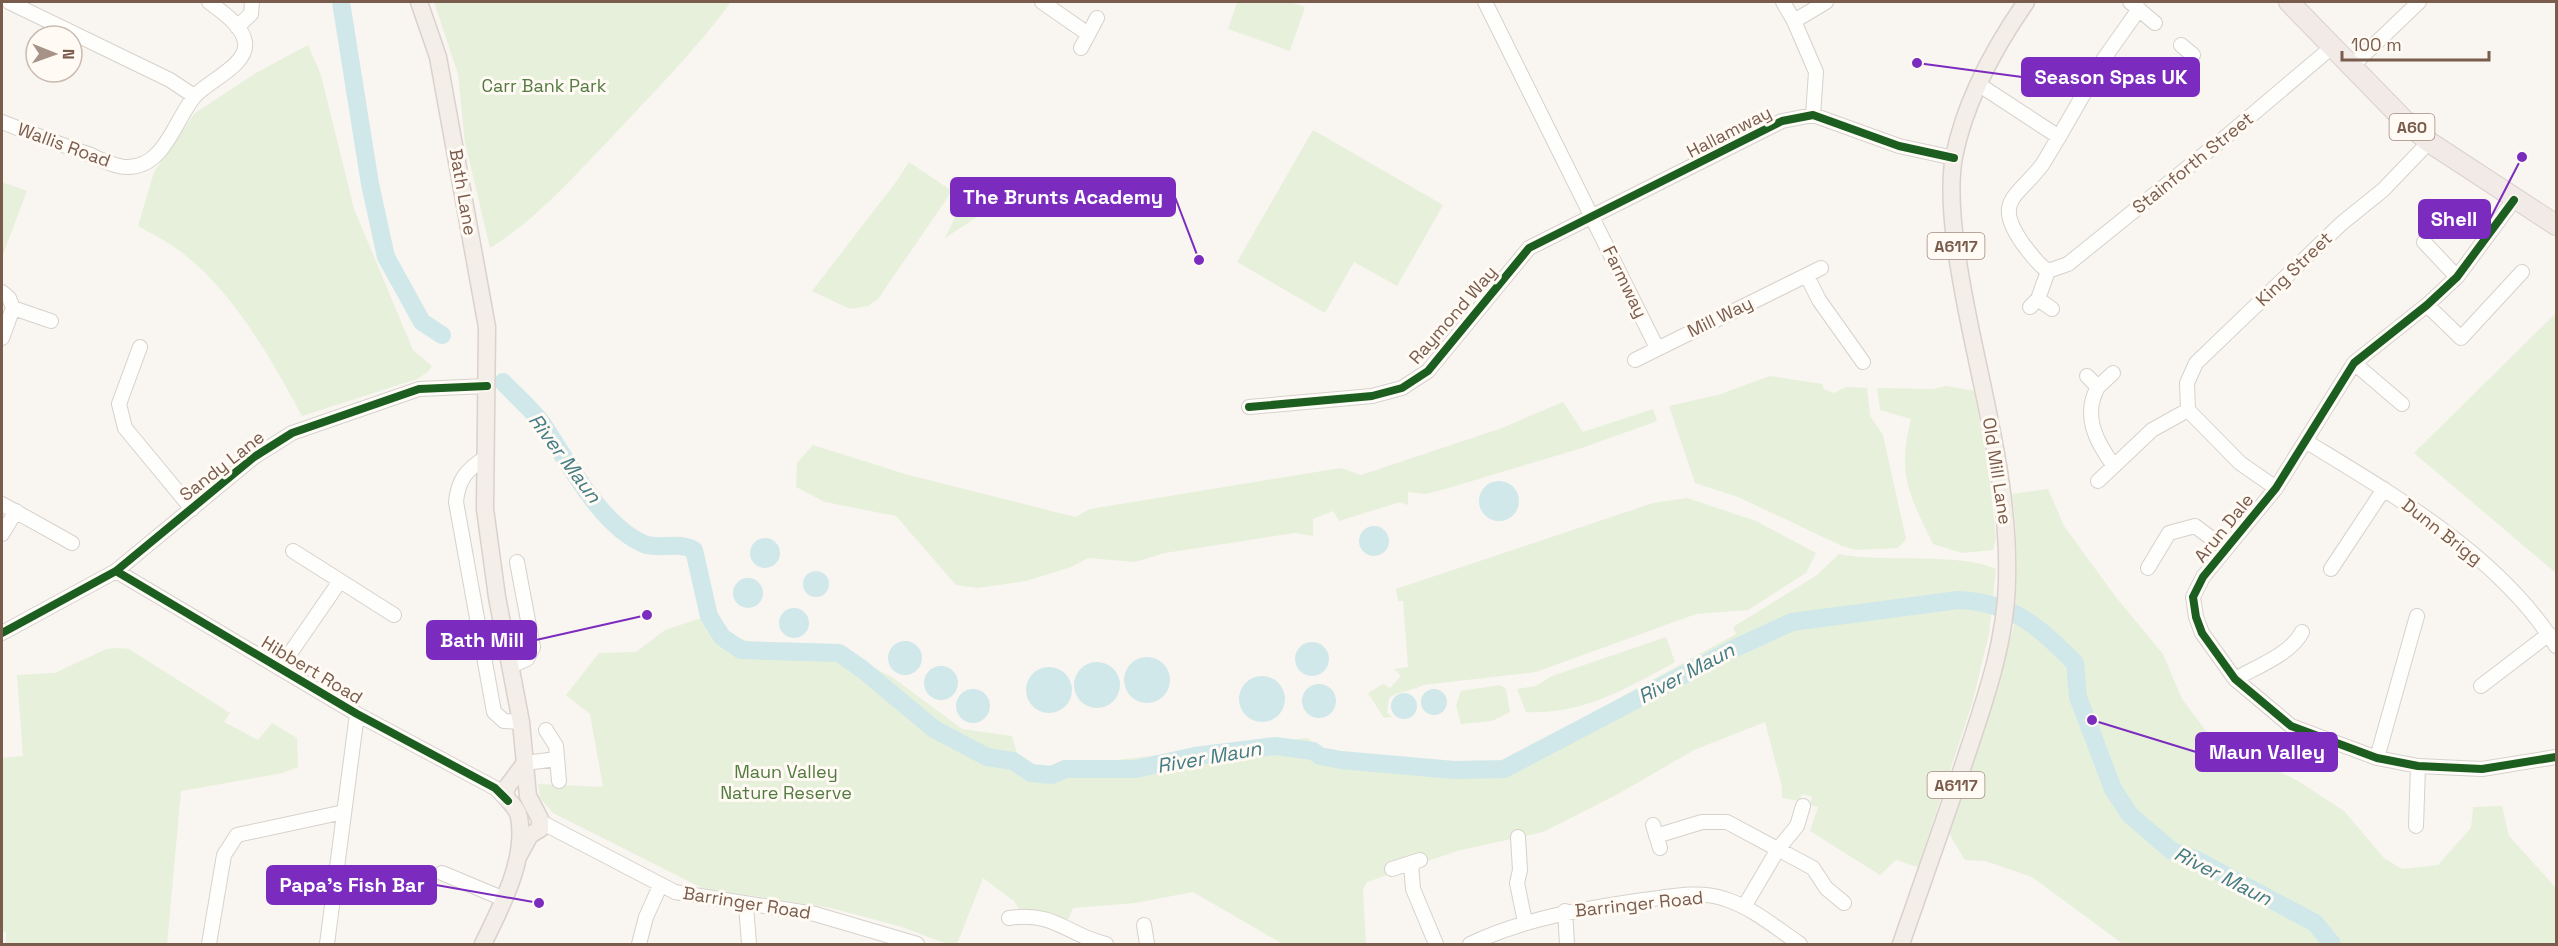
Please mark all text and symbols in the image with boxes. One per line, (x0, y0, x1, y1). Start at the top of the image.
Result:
north arrow (24, 24, 84, 84)
scale bar (2342, 24, 2489, 62)
text: 100 m (2351, 33, 2402, 56)
text: N (58, 49, 79, 60)
callout: Season Spas UK (2022, 58, 2199, 96)
text: Season Spas UK (2034, 64, 2188, 90)
park label: Carr Bank Park (481, 74, 607, 97)
street label: Hallamway (1683, 100, 1775, 163)
street label: Stainforth Street (2127, 107, 2258, 218)
road number: A60 (2390, 114, 2434, 140)
street label: Wallis Road (14, 117, 114, 172)
street label: Bath Lane (445, 147, 482, 237)
callout: The Brunts Academy (951, 178, 1175, 216)
text: The Brunts Academy (963, 184, 1163, 210)
callout: Shell (2419, 200, 2490, 238)
text: Shell (2431, 206, 2477, 232)
street label: King Street (2251, 226, 2337, 311)
road number: A6117 (1928, 233, 1984, 259)
street label: Farmway (1598, 242, 1653, 322)
street label: Raymond Way (1404, 261, 1502, 369)
street label: Mill Way (1683, 291, 1756, 342)
water label: River Maun (523, 408, 608, 509)
street label: Old Mill Lane (1978, 416, 2017, 526)
street label: Sandy Lane (175, 425, 269, 506)
street label: Arun Dale (2189, 489, 2258, 567)
street label: Dunn Brigg (2397, 493, 2487, 570)
callout: Bath Mill (427, 621, 536, 659)
text: Bath Mill (440, 627, 524, 653)
street label: Hibbert Road (258, 630, 367, 709)
water label: River Maun (1633, 636, 1739, 709)
callout: Maun Valley (2196, 733, 2337, 771)
water label: River Maun (1155, 735, 1264, 779)
text: Maun Valley (2209, 739, 2325, 765)
park label: Maun Valley Nature Reserve (720, 760, 852, 804)
road number: A6117 (1928, 772, 1984, 798)
water label: River Maun (2170, 840, 2277, 912)
callout: Papa's Fish Bar (267, 866, 436, 904)
text: Papa's Fish Bar (279, 872, 425, 898)
street label: Barringer Road (682, 881, 813, 924)
street label: Barringer Road (1574, 885, 1704, 922)

